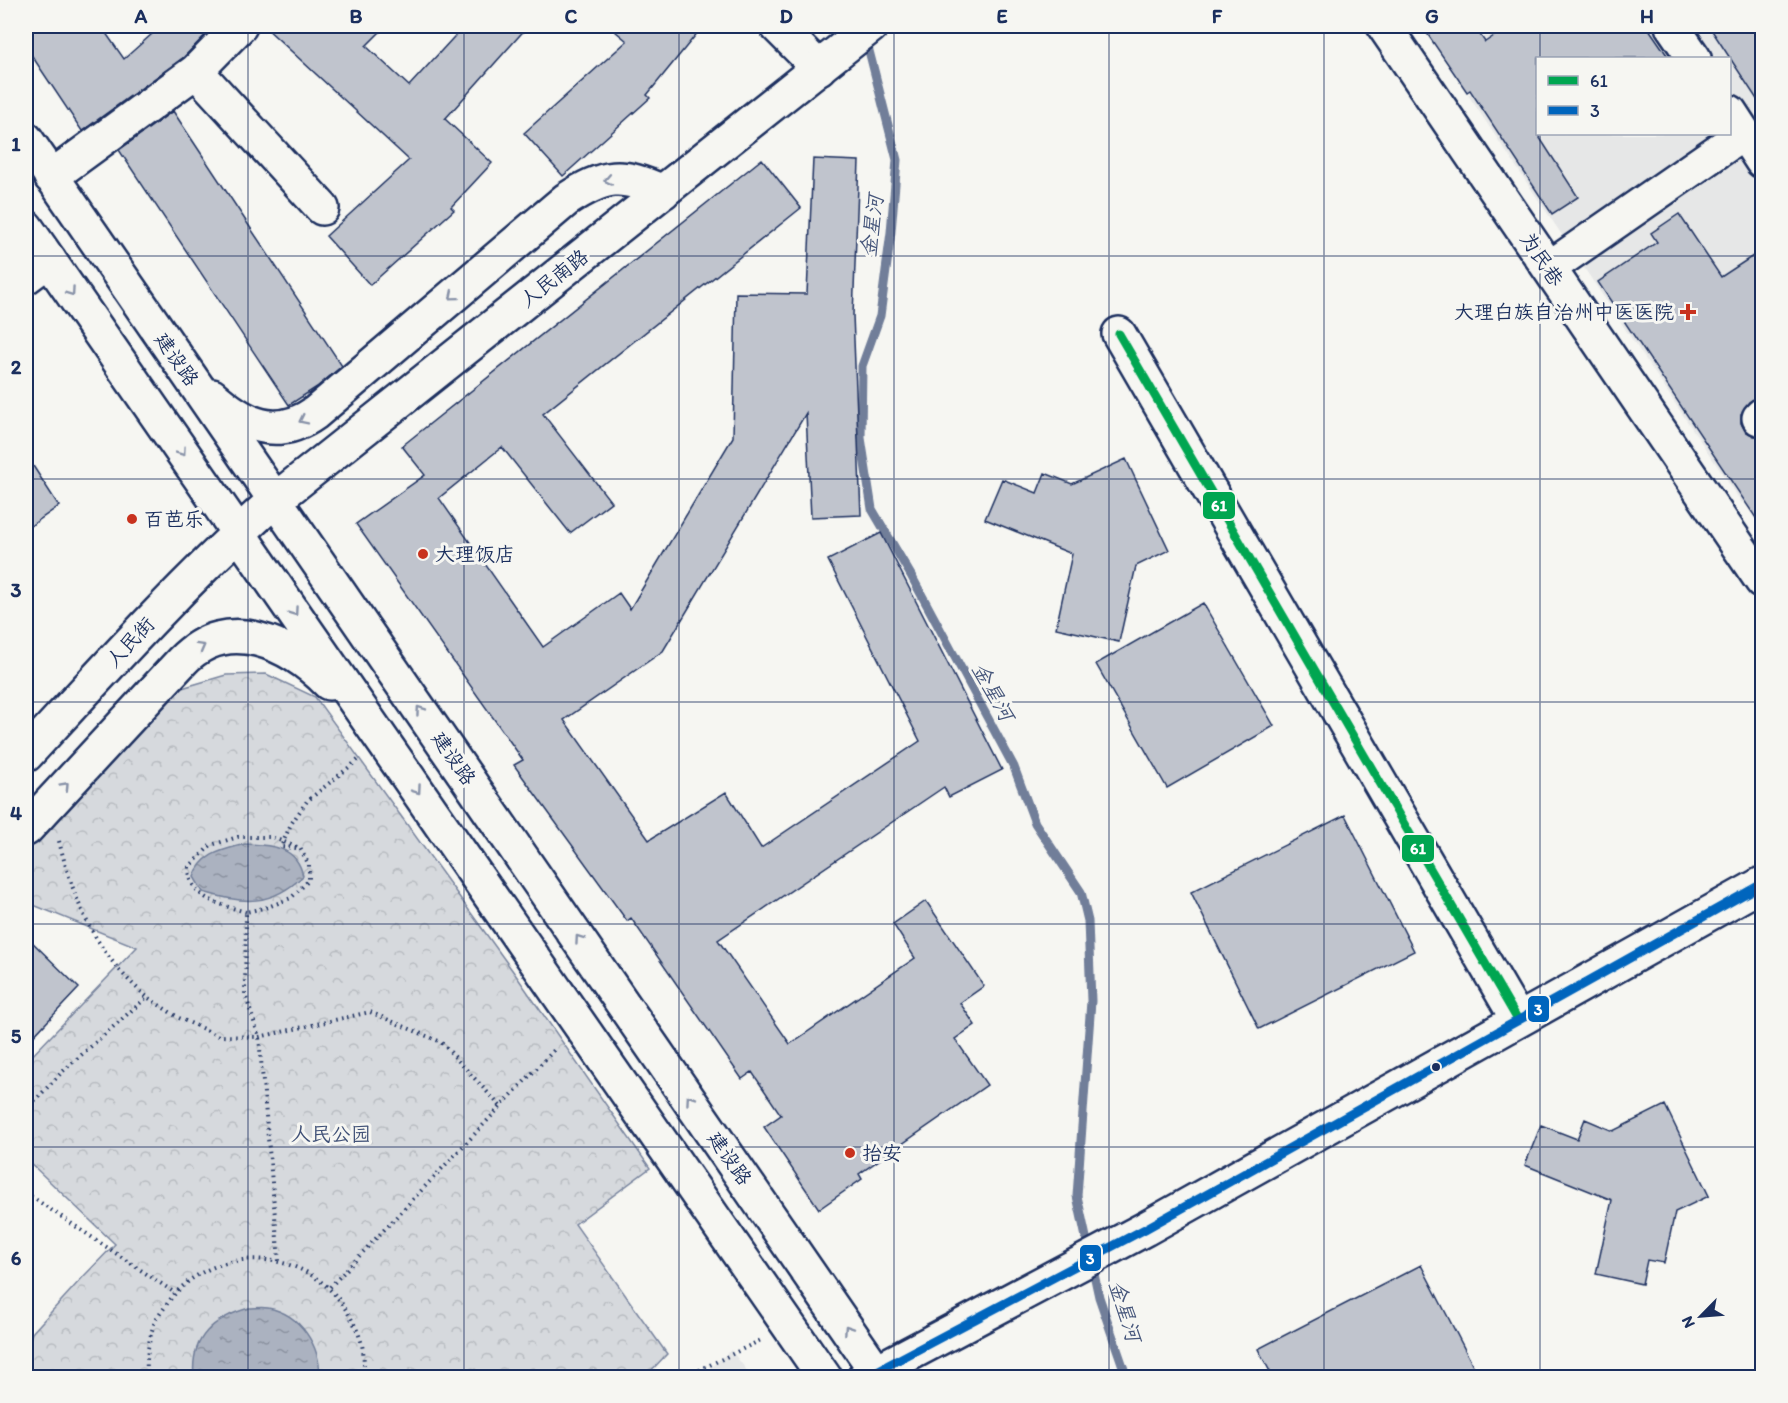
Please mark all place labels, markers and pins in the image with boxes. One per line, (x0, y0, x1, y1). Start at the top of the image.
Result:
place label: 大理白族自治州中医医院 (1454, 300, 1674, 324)
marker: 大理白族自治州中医医院 (1679, 303, 1697, 321)
place label: 百芭乐 (144, 507, 204, 531)
marker: 百芭乐 (125, 512, 139, 526)
place label: 大理饭店 (435, 542, 515, 566)
marker: 大理饭店 (416, 547, 430, 561)
unlabelled marker (1430, 1061, 1442, 1073)
place label: 抬安 (862, 1141, 902, 1165)
marker: 抬安 (843, 1146, 857, 1160)

